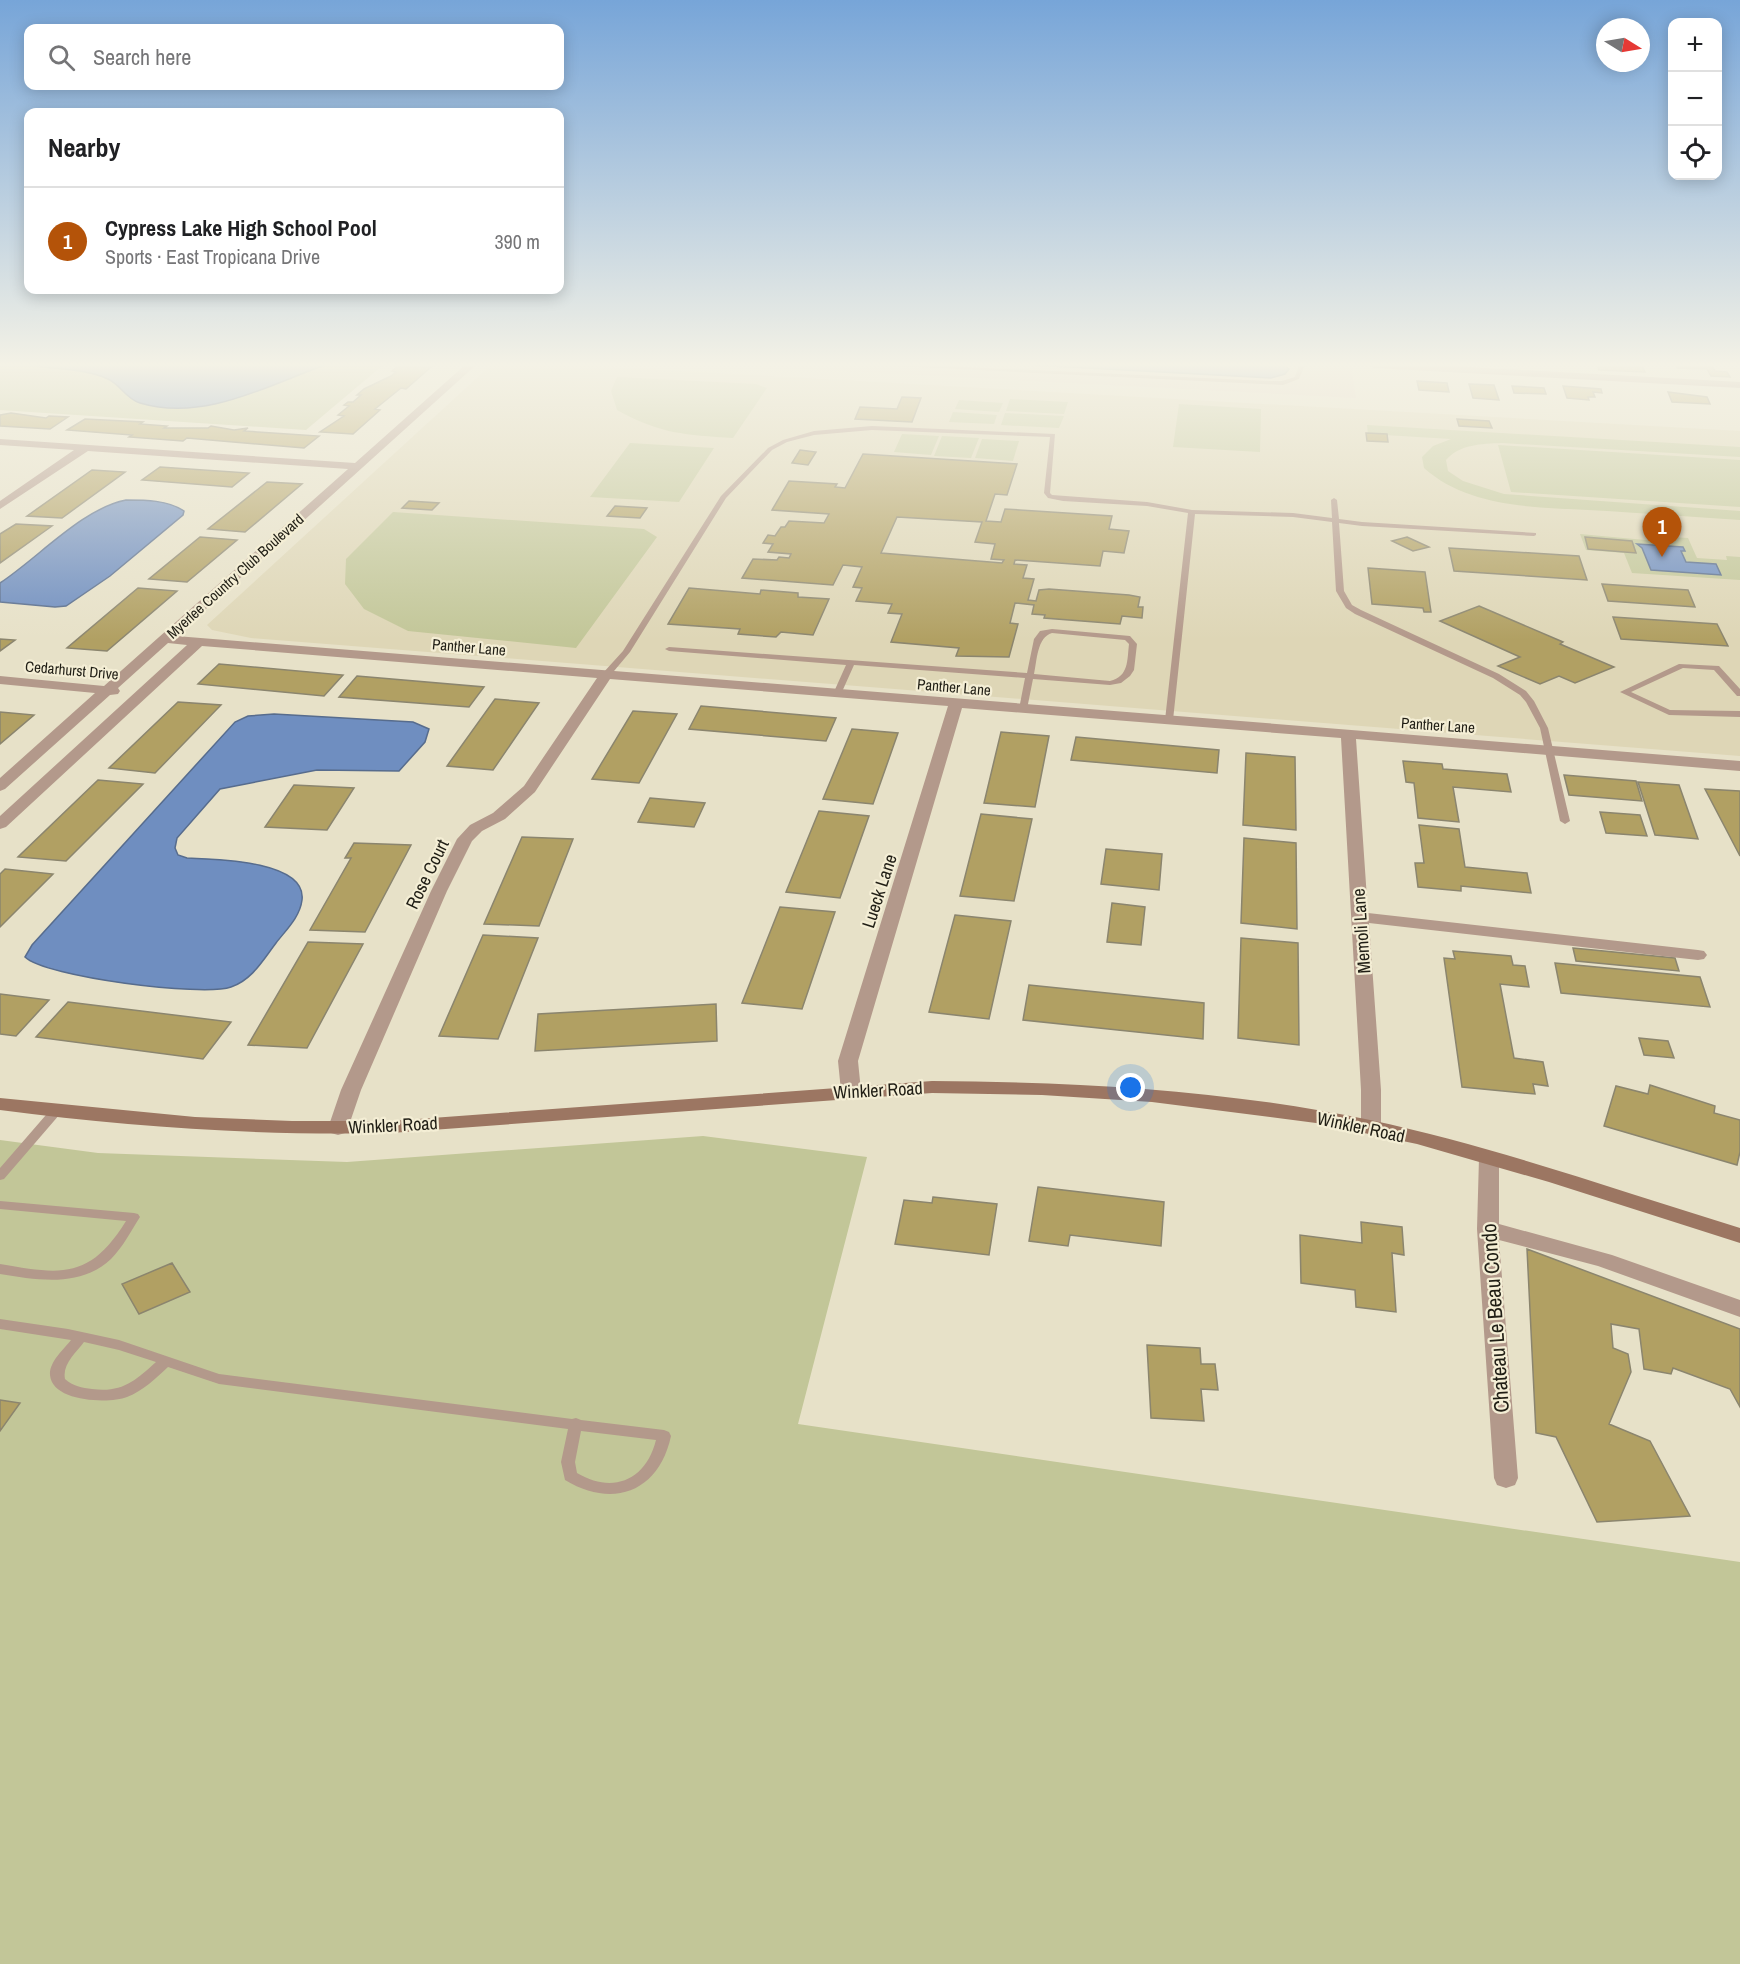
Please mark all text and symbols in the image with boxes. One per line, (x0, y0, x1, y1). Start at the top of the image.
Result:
north arrow (1596, 18, 1650, 72)
map controls (1668, 18, 1722, 180)
button: + (1668, 18, 1722, 72)
search box (24, 24, 564, 90)
icon: search (45, 41, 78, 74)
text: Search here (93, 42, 191, 72)
button: − (1668, 72, 1722, 126)
button: locate (1668, 126, 1722, 180)
text: Nearby (48, 130, 120, 165)
text: Cypress Lake High School Pool (105, 213, 377, 243)
text: 1 (63, 228, 72, 255)
text: 390 m (494, 228, 540, 255)
text: Sports · East Tropicana Drive (105, 243, 320, 270)
pin: 1 (1642, 508, 1682, 557)
street label: Myerlee Country Club Boulevard (162, 509, 308, 643)
street label: Panther Lane (431, 633, 507, 661)
street label: Cedarhurst Drive (24, 655, 120, 685)
street label: Panther Lane (916, 673, 992, 701)
street label: Panther Lane (1400, 712, 1476, 738)
street label: Rose Court (399, 835, 455, 913)
street label: Lueck Lane (855, 851, 903, 931)
street label: Memoli Lane (1346, 888, 1376, 974)
your location (1116, 1073, 1145, 1102)
street label: Winkler Road (833, 1075, 923, 1105)
street label: Winkler Road (1315, 1105, 1407, 1149)
street label: Winkler Road (348, 1110, 438, 1140)
street label: Chateau Le Beau Condo (1474, 1222, 1516, 1414)

